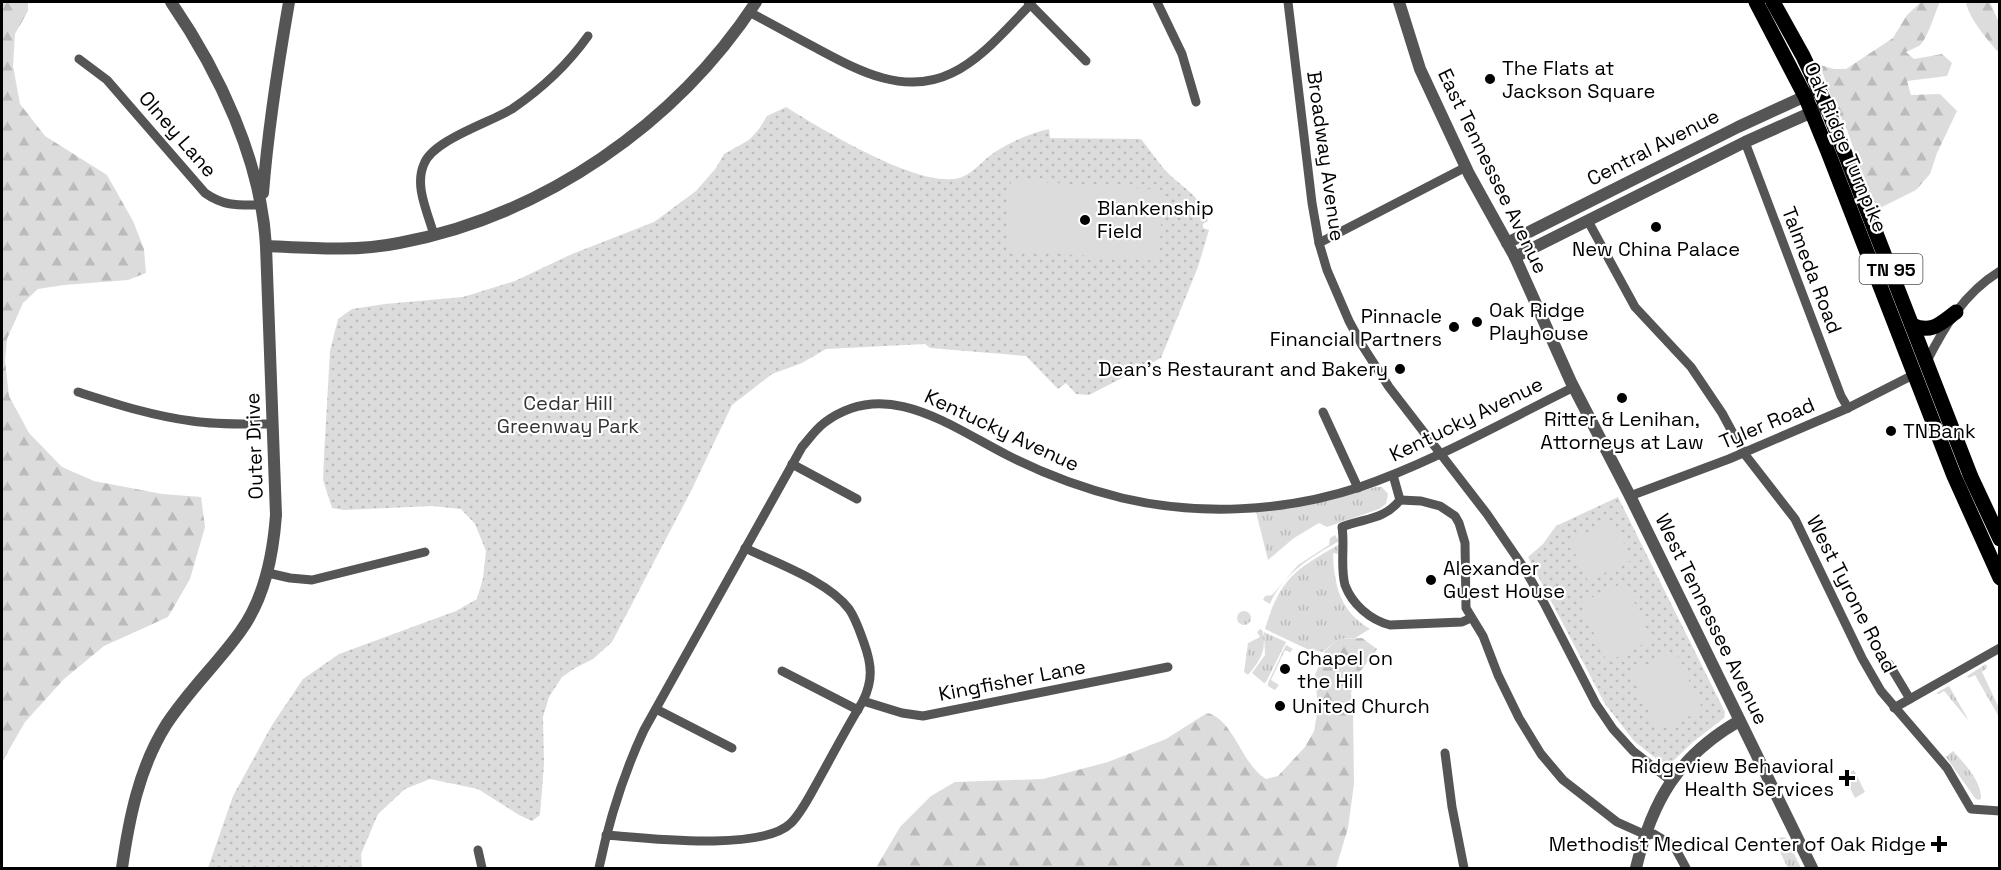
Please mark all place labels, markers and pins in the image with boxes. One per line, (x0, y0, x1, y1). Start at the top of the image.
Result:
place label: The Flats at Jackson Square (1502, 55, 1655, 104)
marker: The Flats at Jackson Square (1483, 72, 1497, 86)
place label: Blankenship Field (1097, 195, 1214, 244)
marker: Blankenship Field (1078, 213, 1092, 227)
marker: New China Palace (1649, 220, 1663, 234)
place label: New China Palace (1572, 236, 1740, 262)
place label: Oak Ridge Playhouse (1489, 297, 1589, 346)
place label: Pinnacle Financial Partners (1270, 303, 1442, 352)
marker: Oak Ridge Playhouse (1470, 315, 1484, 329)
marker: Pinnacle Financial Partners (1447, 320, 1461, 334)
place label: Dean's Restaurant and Bakery (1098, 356, 1388, 382)
marker: Dean's Restaurant and Bakery (1393, 362, 1407, 376)
marker: Ritter & Lenihan, Attorneys at Law (1615, 391, 1629, 405)
place label: Ritter & Lenihan, Attorneys at Law (1540, 406, 1704, 455)
place label: TNBank (1903, 418, 1976, 444)
marker: TNBank (1884, 424, 1898, 438)
place label: Alexander Guest House (1443, 555, 1565, 604)
marker: Alexander Guest House (1424, 573, 1438, 587)
place label: Chapel on the Hill (1297, 645, 1393, 694)
marker: Chapel on the Hill (1278, 662, 1292, 676)
place label: United Church (1292, 693, 1430, 719)
marker: United Church (1273, 699, 1287, 713)
place label: Ridgeview Behavioral Health Services (1631, 753, 1834, 802)
marker: Ridgeview Behavioral Health Services (1838, 769, 1856, 787)
place label: Methodist Medical Center of Oak Ridge (1549, 831, 1926, 857)
marker: Methodist Medical Center of Oak Ridge (1930, 835, 1948, 853)

